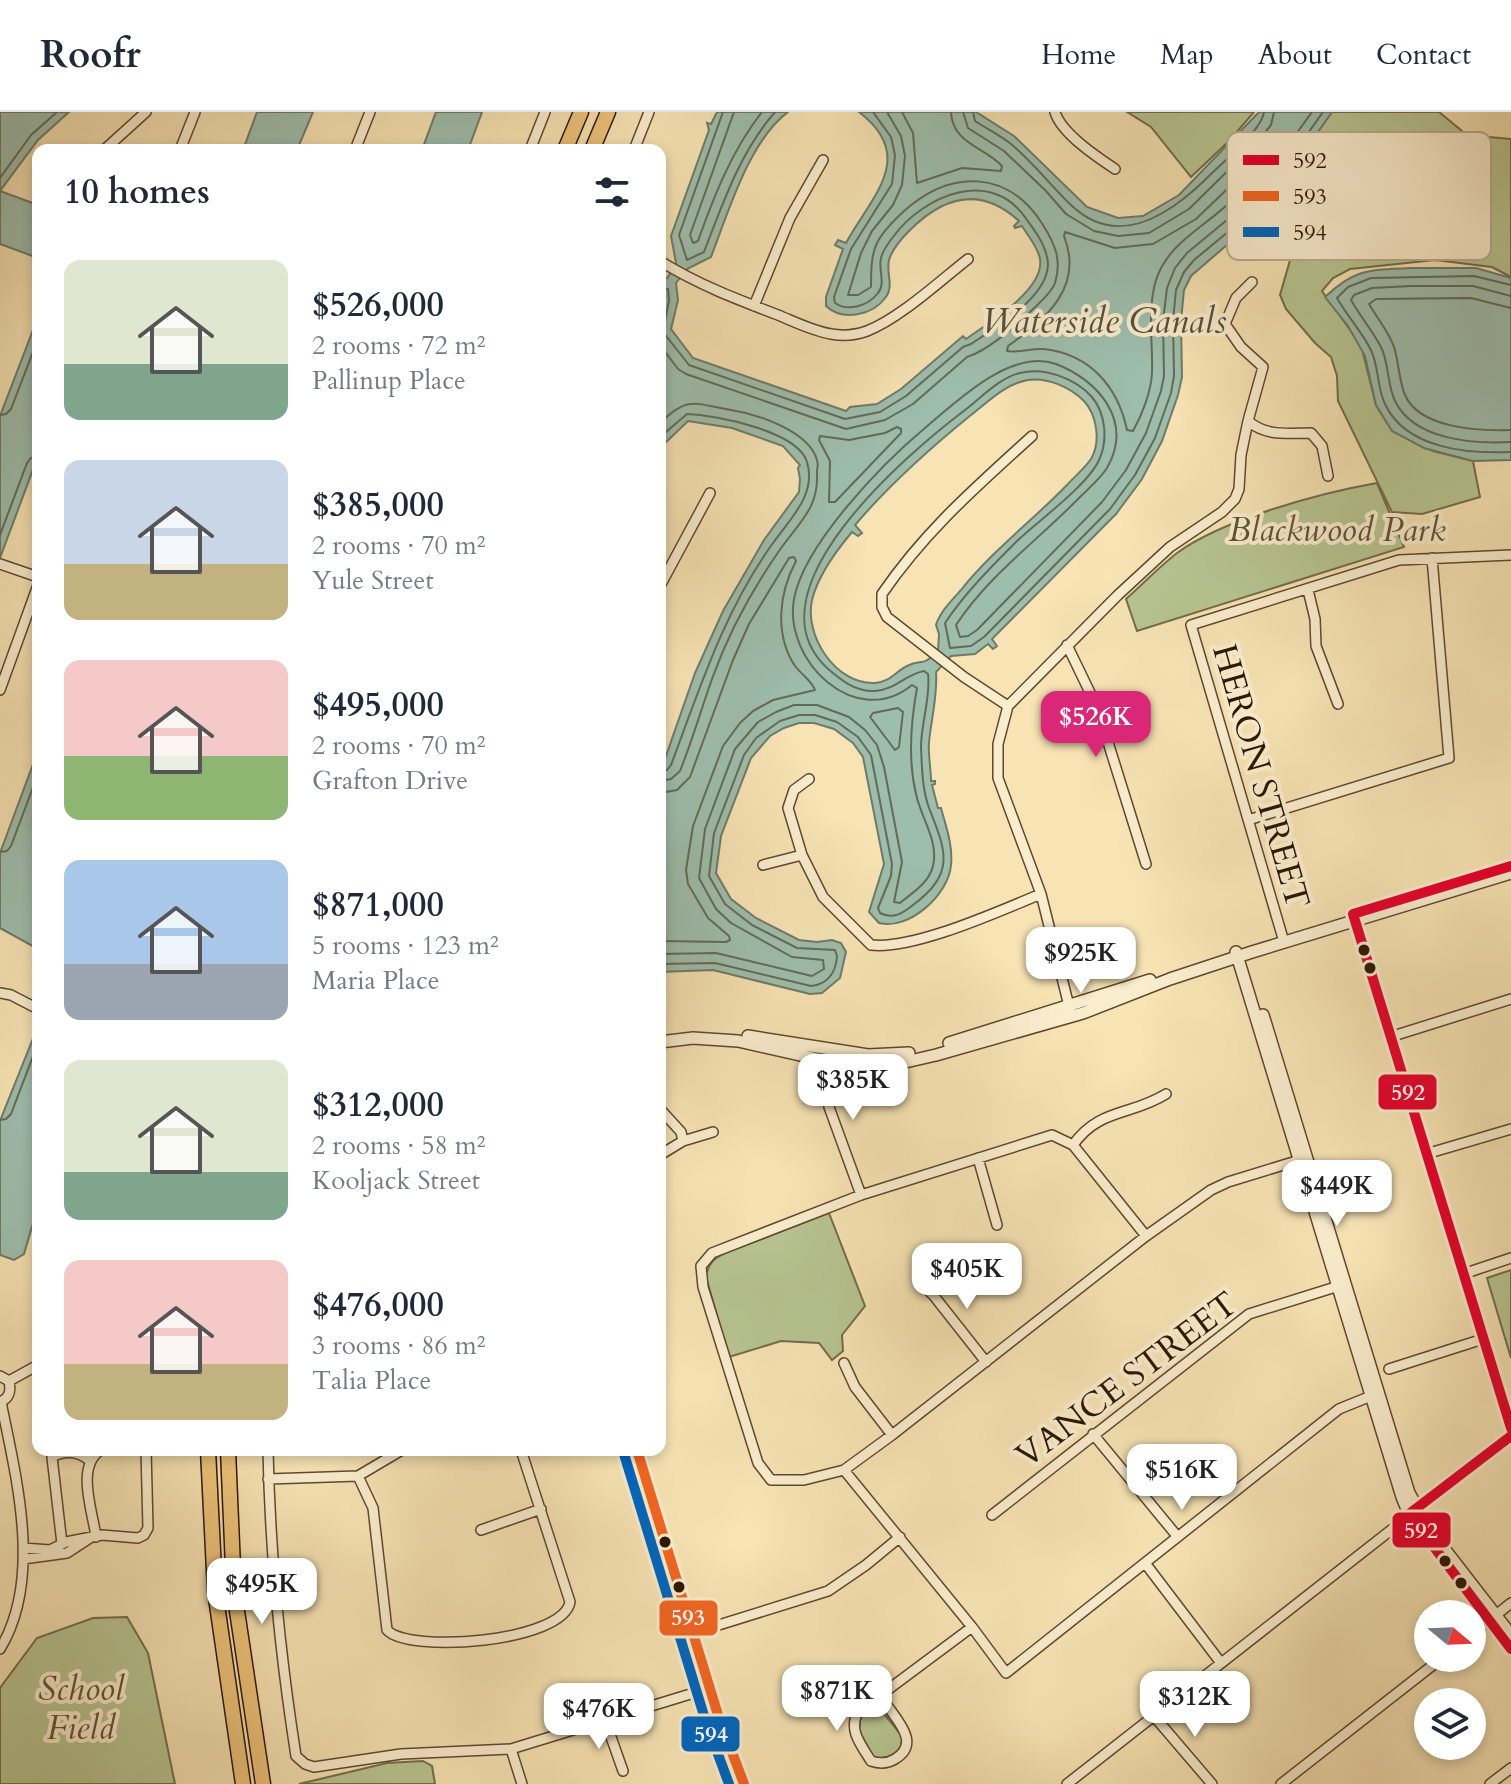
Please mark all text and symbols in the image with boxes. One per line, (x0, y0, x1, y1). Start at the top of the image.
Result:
text: Roofr (40, 29, 141, 81)
text: Home (1041, 36, 1116, 74)
text: Map (1160, 36, 1214, 74)
text: About (1258, 36, 1332, 74)
text: Contact (1376, 36, 1471, 74)
legend (1227, 132, 1491, 260)
text: 592 (1293, 146, 1327, 176)
text: 10 homes (64, 169, 210, 215)
icon: filters (590, 170, 634, 214)
text: 593 (1293, 182, 1327, 212)
text: 594 (1293, 218, 1327, 248)
text: $526,000 (312, 282, 444, 328)
icon: home (128, 292, 224, 388)
water label: Waterside Canals (982, 297, 1226, 346)
text: 2 rooms · 72 m² (312, 328, 485, 363)
text: Pallinup Place (312, 363, 466, 398)
text: $385,000 (312, 482, 444, 528)
icon: home (128, 492, 224, 588)
park label: Blackwood Park (1228, 507, 1446, 553)
text: 2 rooms · 70 m² (312, 528, 485, 563)
text: Yule Street (312, 563, 434, 598)
street label: HERON STREET (1201, 639, 1321, 914)
text: $495,000 (312, 682, 444, 728)
pin: $526K (1040, 691, 1152, 759)
icon: home (128, 692, 224, 788)
text: $526K (1059, 699, 1133, 734)
text: 2 rooms · 70 m² (312, 728, 485, 763)
text: Grafton Drive (312, 763, 468, 798)
text: $871,000 (312, 882, 444, 928)
icon: home (128, 892, 224, 988)
pin: $925K (1025, 927, 1137, 995)
text: 5 rooms · 123 m² (312, 928, 499, 963)
text: $925K (1044, 935, 1118, 970)
unlabelled marker (1356, 942, 1372, 958)
unlabelled marker (1362, 960, 1378, 976)
text: Maria Place (312, 963, 440, 998)
pin: $385K (797, 1054, 909, 1122)
text: $385K (816, 1062, 890, 1097)
line badge: 592 (1377, 1073, 1438, 1111)
text: 592 (1391, 1078, 1425, 1108)
text: $312,000 (312, 1082, 444, 1128)
icon: home (128, 1092, 224, 1188)
text: 2 rooms · 58 m² (312, 1128, 485, 1163)
pin: $449K (1281, 1160, 1393, 1228)
text: Kooljack Street (312, 1163, 480, 1198)
text: $449K (1300, 1168, 1374, 1203)
pin: $405K (911, 1243, 1023, 1311)
text: $405K (930, 1251, 1004, 1286)
street label: VANCE STREET (1006, 1281, 1247, 1478)
text: $476,000 (312, 1282, 444, 1328)
icon: home (128, 1292, 224, 1388)
text: 3 rooms · 86 m² (312, 1328, 485, 1363)
text: Talia Place (312, 1363, 431, 1398)
pin: $516K (1126, 1444, 1238, 1512)
text: $516K (1145, 1452, 1219, 1487)
line badge: 592 (1391, 1511, 1452, 1549)
text: 592 (1404, 1516, 1438, 1546)
unlabelled marker (657, 1534, 673, 1550)
unlabelled marker (1437, 1553, 1453, 1569)
pin: $495K (206, 1558, 318, 1626)
text: $495K (225, 1566, 299, 1601)
unlabelled marker (1453, 1575, 1469, 1591)
unlabelled marker (671, 1579, 687, 1595)
line badge: 593 (658, 1599, 719, 1637)
north arrow (1414, 1600, 1486, 1672)
map controls (1414, 1600, 1486, 1760)
text: 593 (671, 1603, 705, 1633)
pin: $871K (781, 1665, 893, 1733)
park label: School Field (38, 1666, 125, 1751)
pin: $312K (1139, 1671, 1251, 1739)
text: $871K (800, 1673, 874, 1708)
text: $312K (1158, 1679, 1232, 1714)
pin: $476K (543, 1683, 655, 1751)
button: layers (1414, 1688, 1486, 1760)
text: $476K (562, 1691, 636, 1726)
line badge: 594 (680, 1715, 741, 1753)
text: 594 (694, 1720, 728, 1750)

